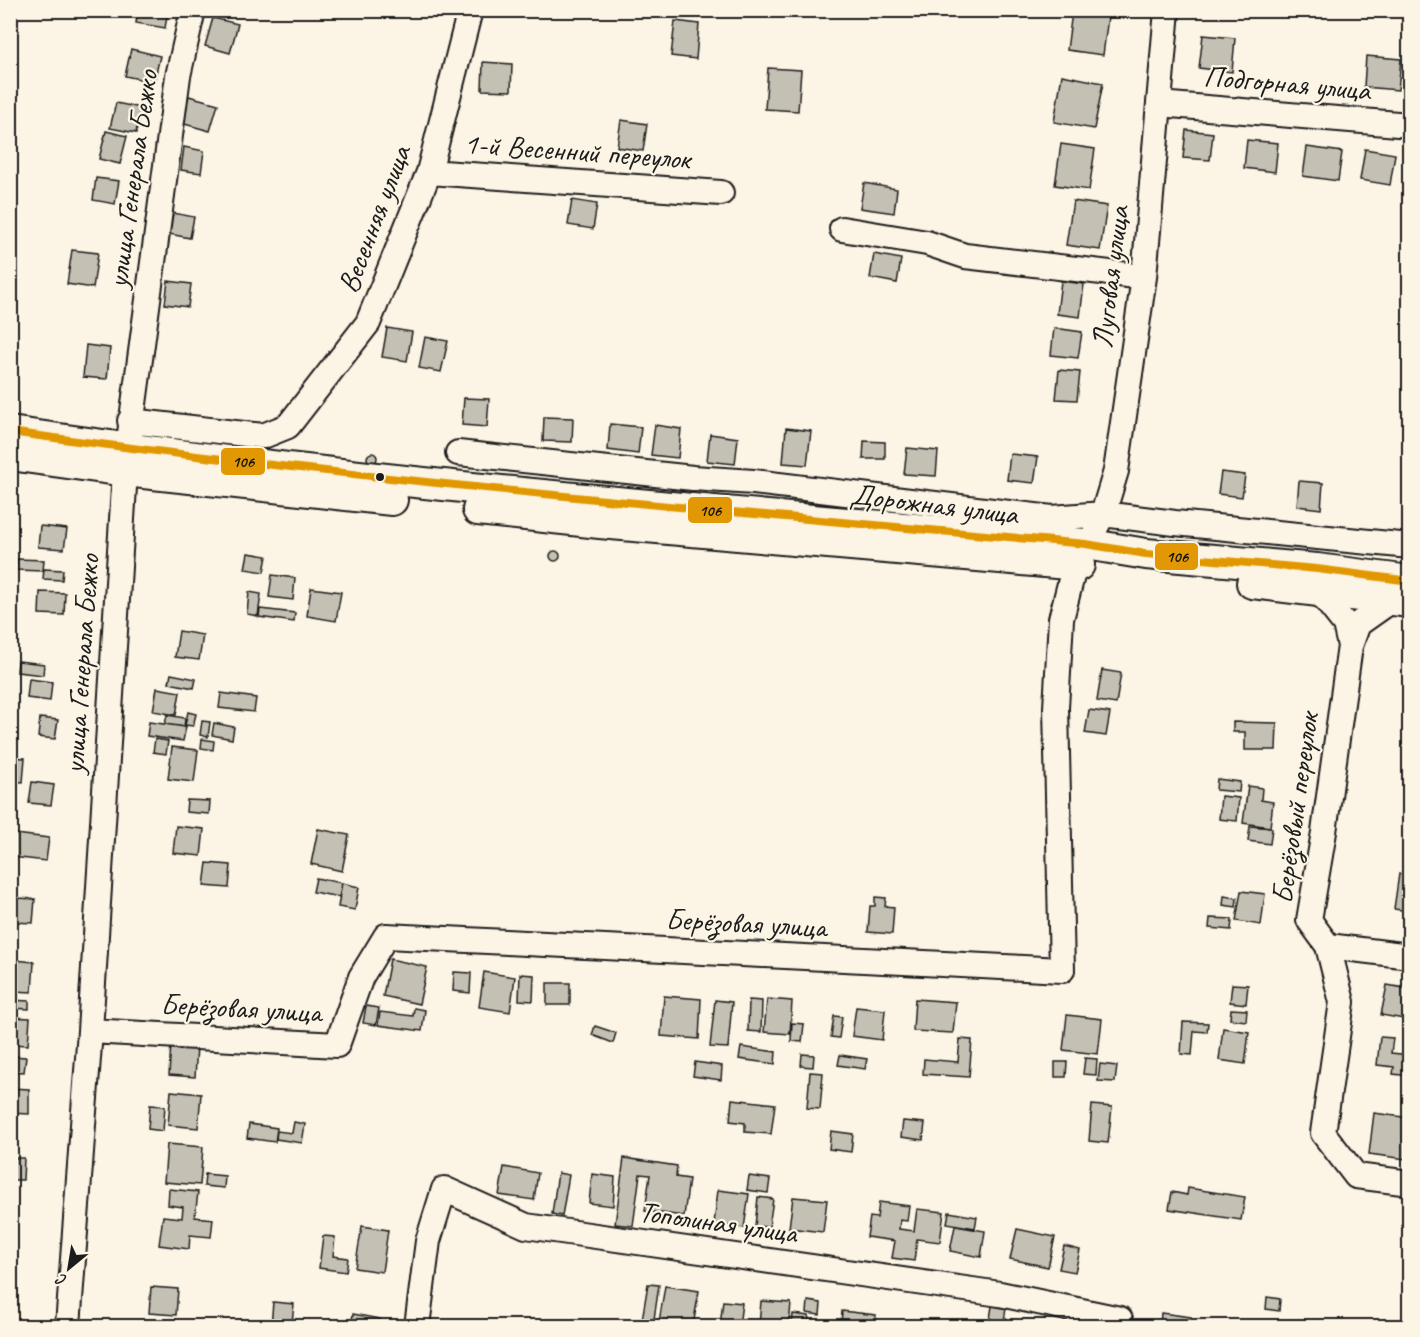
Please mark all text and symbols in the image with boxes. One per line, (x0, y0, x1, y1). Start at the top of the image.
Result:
street label: Подгорная улица (1202, 57, 1374, 109)
street label: улица Генерала Бежко (98, 66, 166, 292)
street label: 1-й Весенний переулок (463, 124, 694, 178)
street label: Весенняя улица (329, 138, 420, 298)
street label: Луговая улица (1082, 202, 1138, 350)
line badge: 106 (220, 447, 266, 476)
text: 106 (232, 452, 255, 472)
unlabelled marker (374, 471, 386, 483)
street label: Дорожная улица (848, 475, 1022, 533)
line badge: 106 (687, 496, 733, 524)
text: 106 (699, 501, 722, 521)
line badge: 106 (1154, 542, 1199, 571)
text: 106 (1166, 547, 1189, 567)
street label: улица Генерала Бежко (54, 552, 108, 777)
street label: Берёзовый переулок (1263, 707, 1328, 906)
street label: Берёзовая улица (665, 900, 830, 946)
street label: Берёзовая улица (160, 985, 325, 1031)
street label: Тополиная улица (637, 1192, 801, 1252)
north arrow (39, 1238, 99, 1298)
text: С (52, 1268, 70, 1291)

